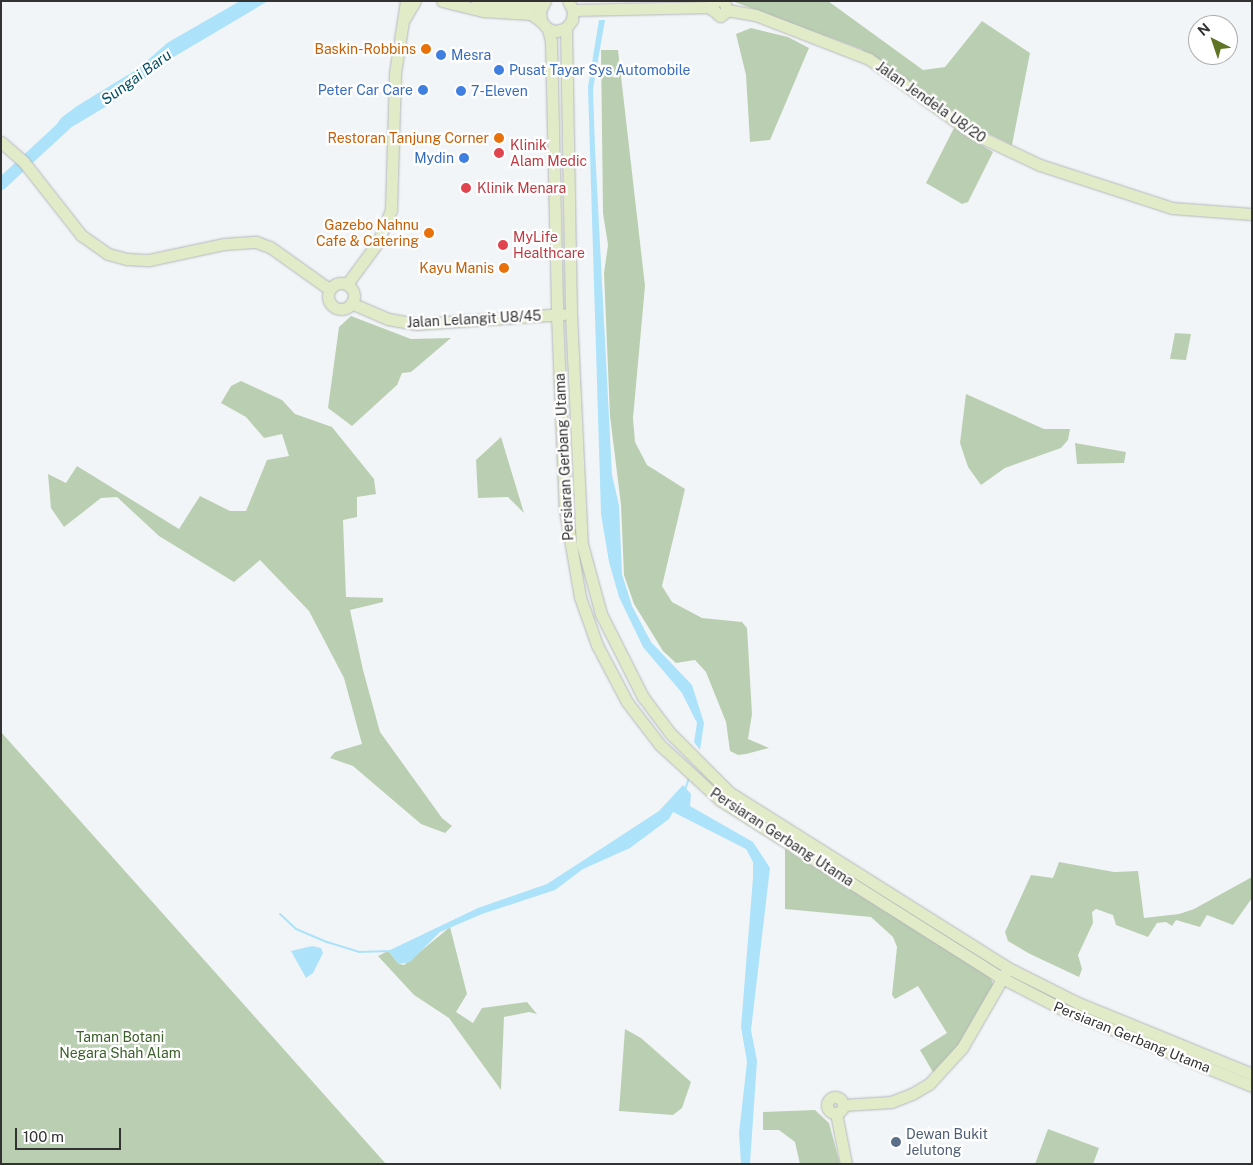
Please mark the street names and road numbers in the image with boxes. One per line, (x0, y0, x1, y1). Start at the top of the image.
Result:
street label: Jalan Jendela U8/20 (873, 58, 989, 146)
street label: Jalan Lelangit U8/45 (406, 307, 542, 331)
street label: Persiaran Gerbang Utama (551, 373, 577, 541)
street label: Persiaran Gerbang Utama (707, 784, 857, 890)
street label: Persiaran Gerbang Utama (1051, 998, 1213, 1076)

